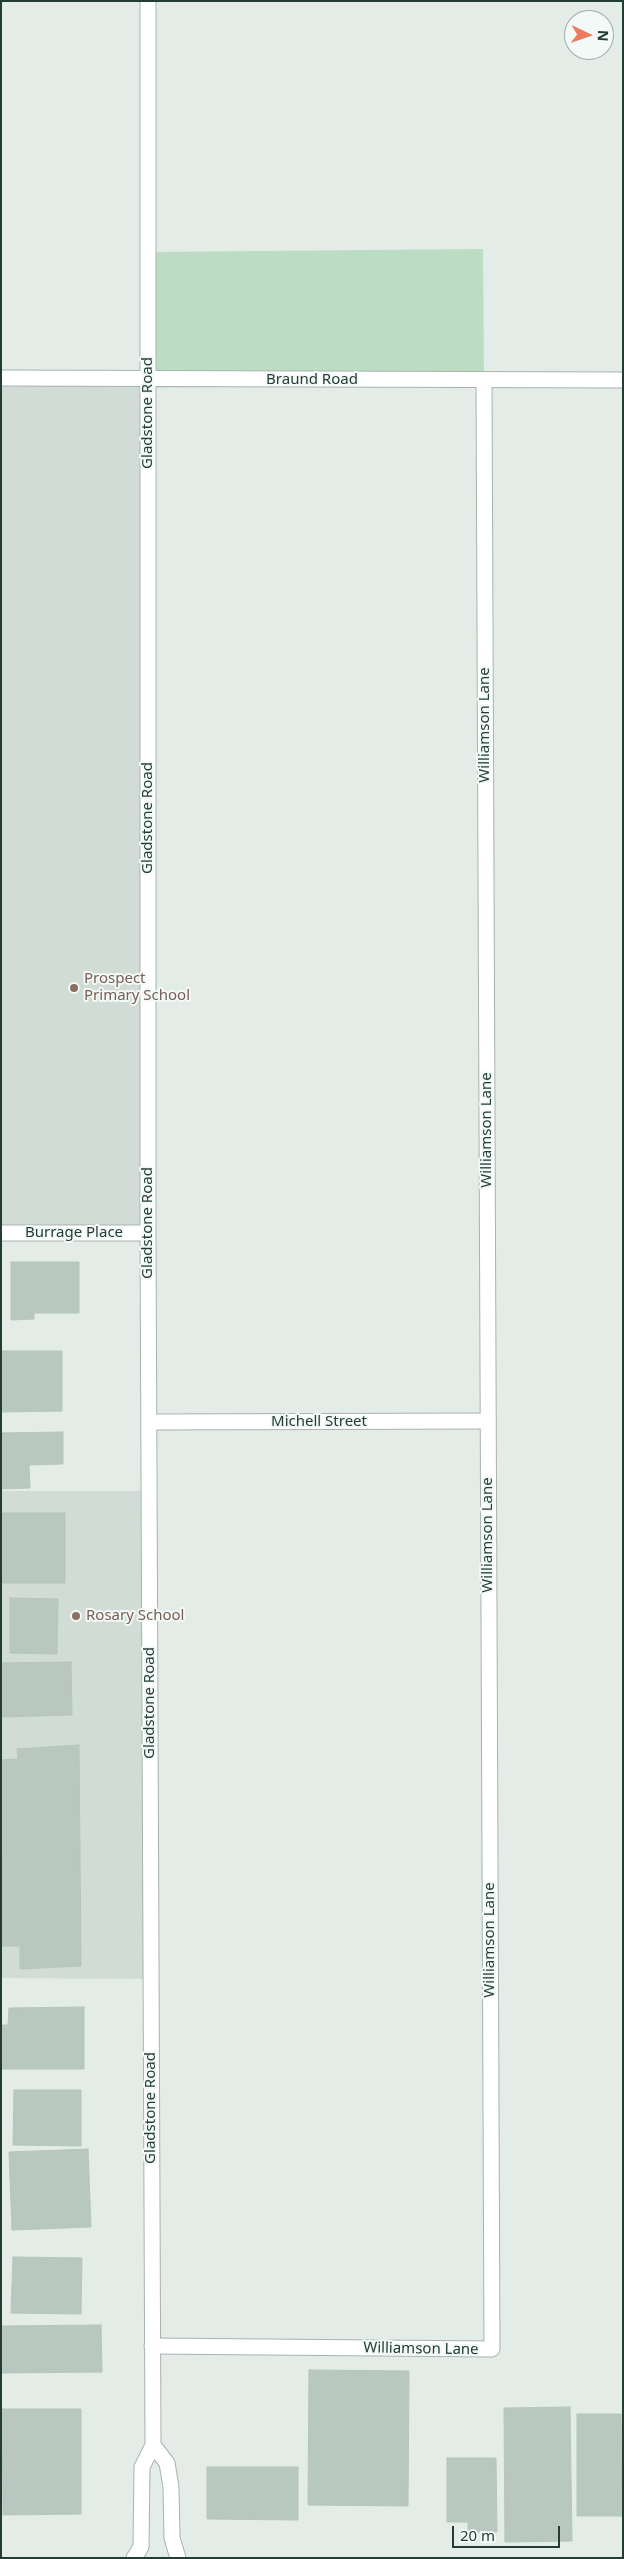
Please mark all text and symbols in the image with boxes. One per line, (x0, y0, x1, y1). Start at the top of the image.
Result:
north arrow (564, 10, 614, 60)
text: N (594, 30, 613, 42)
street label: Gladstone Road (139, 357, 157, 469)
street label: Braund Road (266, 371, 358, 389)
street label: Williamson Lane (476, 667, 494, 783)
street label: Gladstone Road (139, 762, 157, 874)
place label: Prospect Primary School (84, 970, 190, 1005)
marker: Prospect Primary School (68, 982, 80, 994)
street label: Williamson Lane (478, 1072, 496, 1188)
street label: Gladstone Road (139, 1167, 157, 1279)
street label: Burrage Place (25, 1224, 123, 1242)
street label: Michell Street (271, 1413, 367, 1431)
street label: Williamson Lane (479, 1477, 497, 1593)
place label: Rosary School (86, 1607, 184, 1625)
marker: Rosary School (70, 1610, 82, 1622)
street label: Gladstone Road (141, 1647, 159, 1759)
street label: Williamson Lane (481, 1882, 499, 1998)
street label: Gladstone Road (142, 2052, 160, 2164)
street label: Williamson Lane (363, 2339, 479, 2359)
scale bar (454, 2516, 562, 2548)
text: 20 m (460, 2525, 495, 2545)

